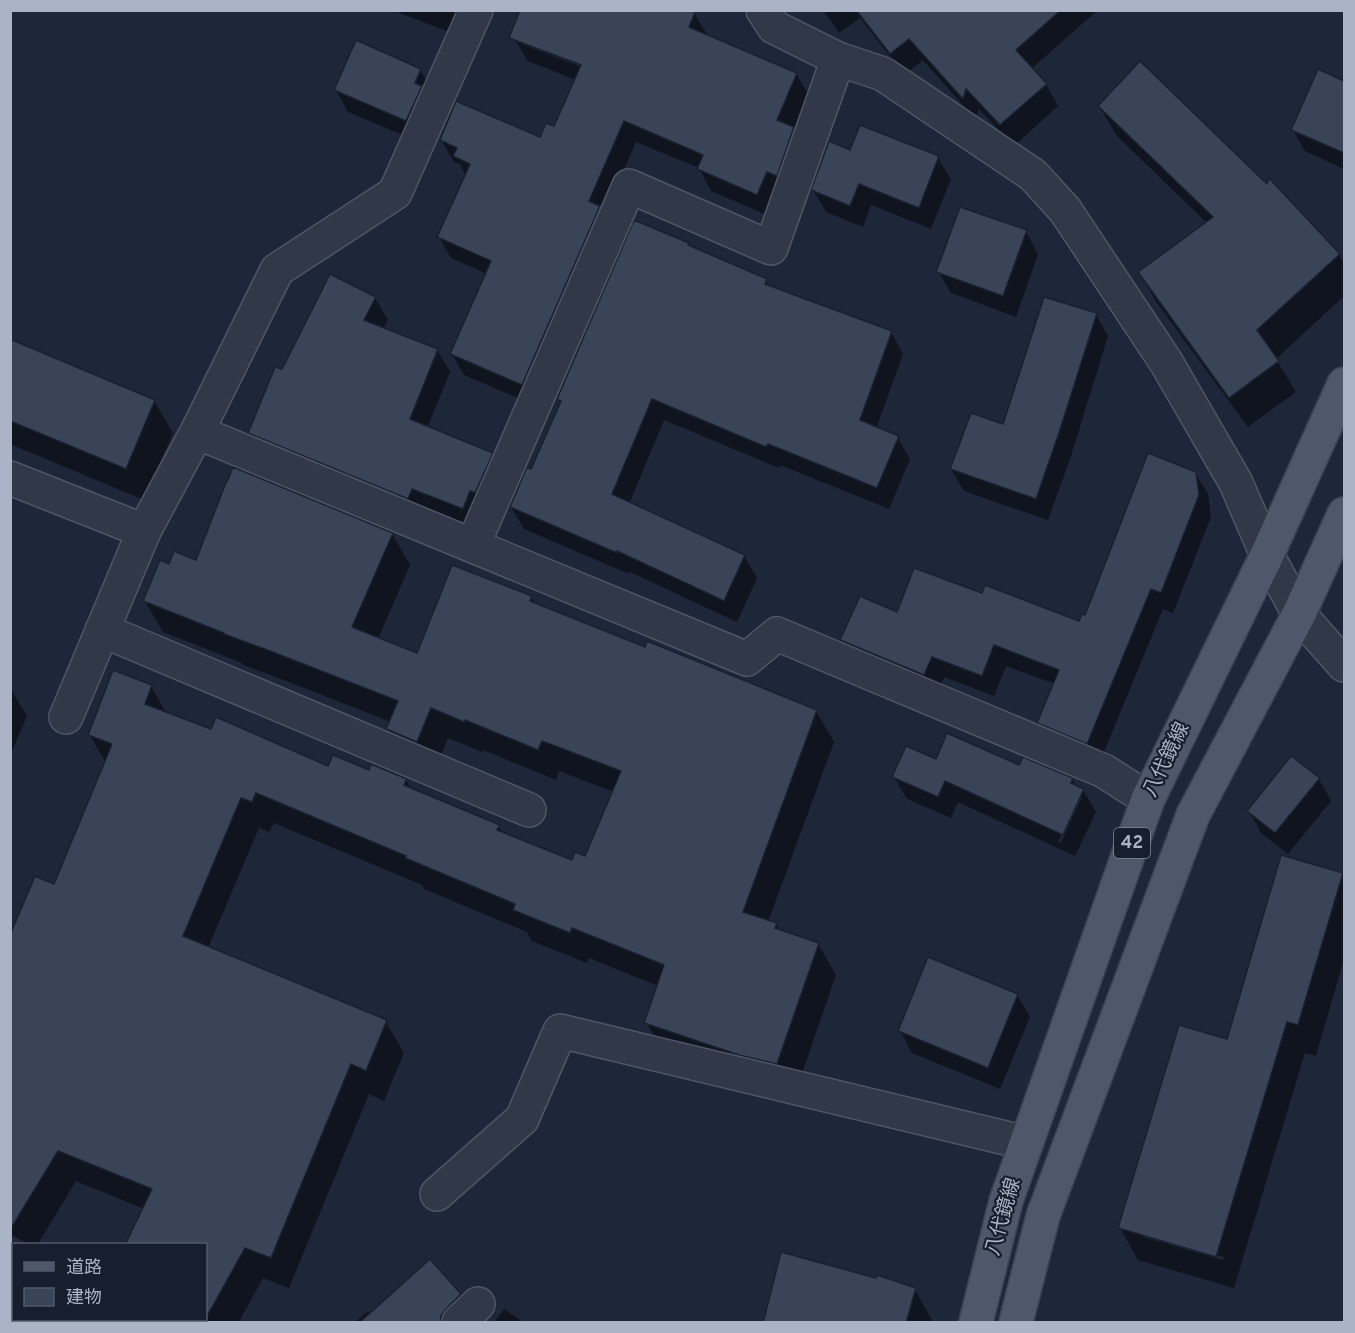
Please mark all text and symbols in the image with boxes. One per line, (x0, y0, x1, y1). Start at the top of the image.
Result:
street label: 八代鏡線 (1138, 718, 1196, 802)
road number: 42 (1114, 828, 1150, 858)
street label: 八代鏡線 (980, 1175, 1028, 1259)
legend (12, 1243, 207, 1321)
text: 道路 (66, 1257, 102, 1280)
text: 建物 (66, 1287, 102, 1310)

